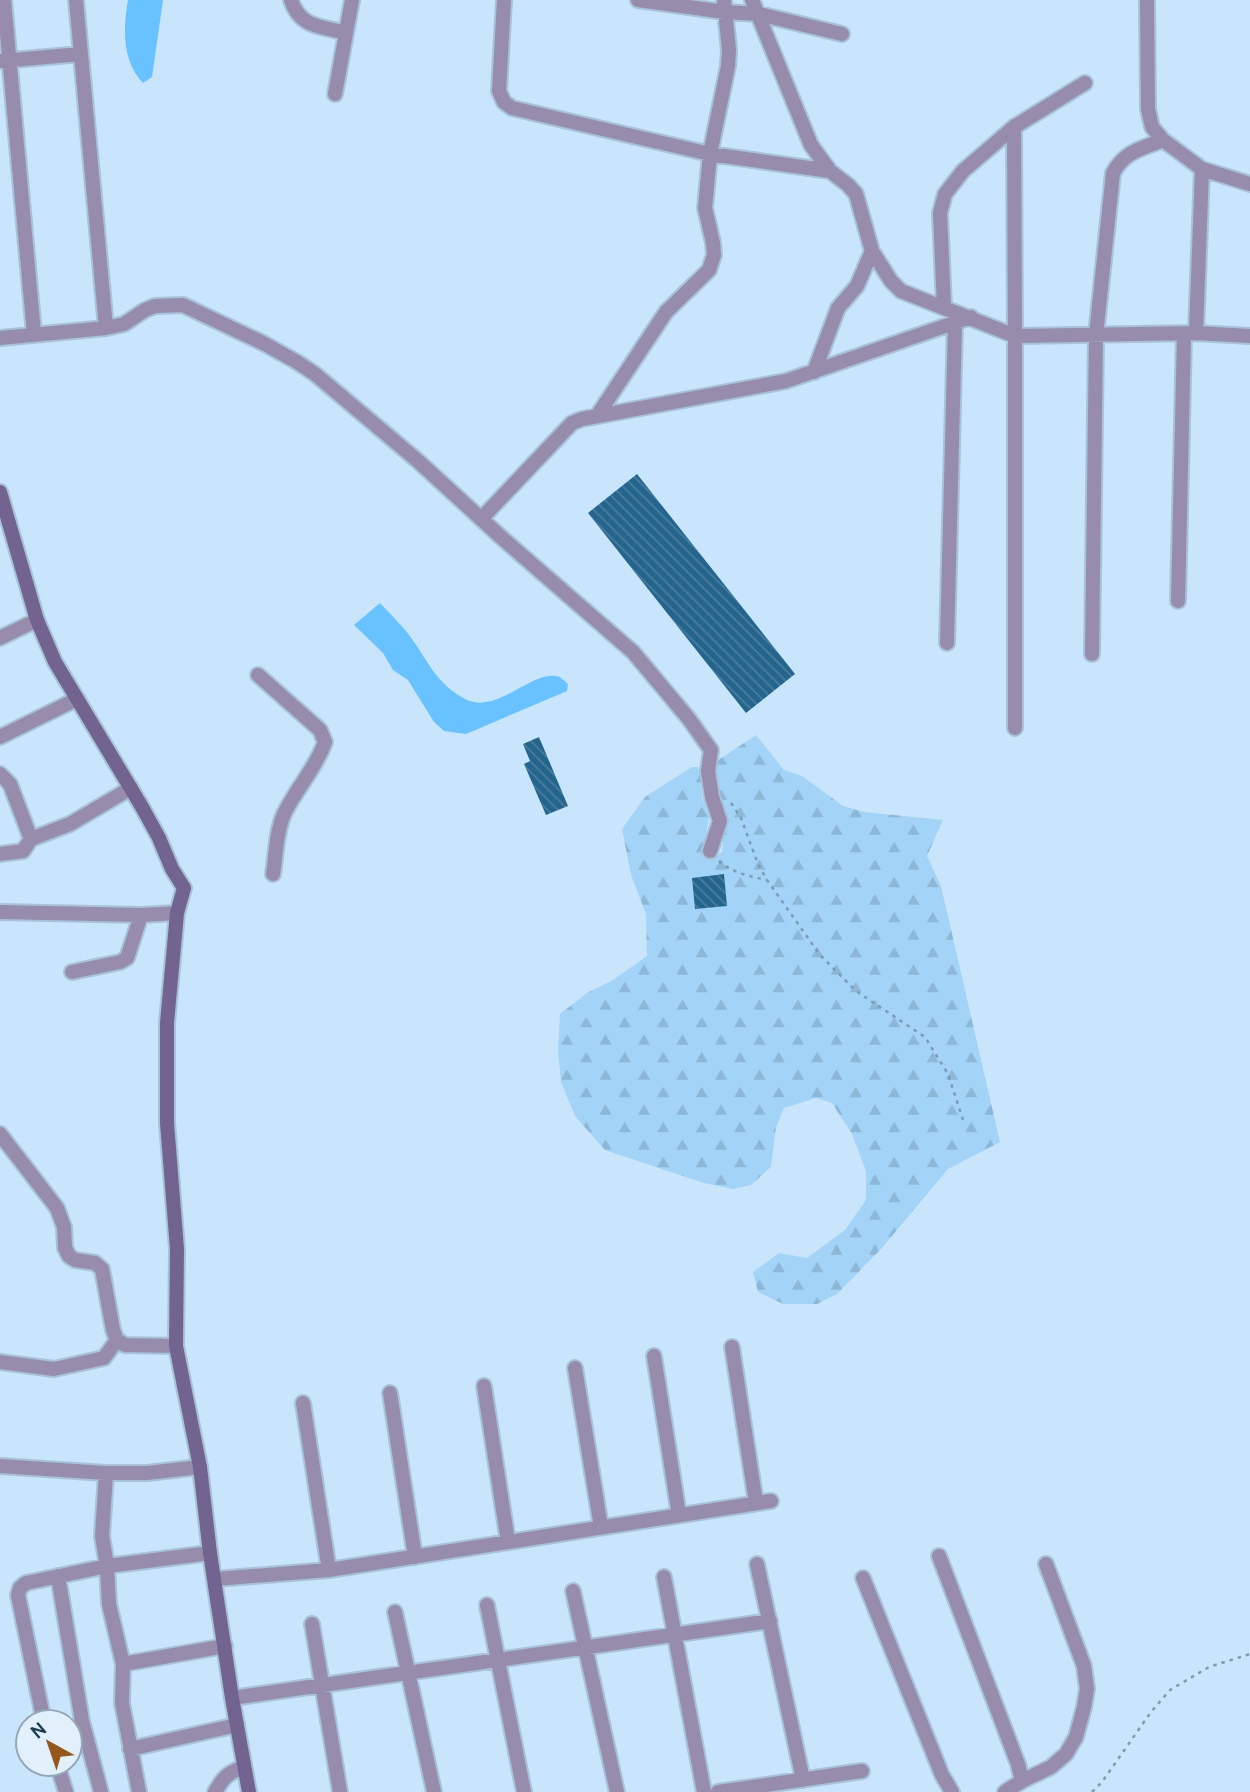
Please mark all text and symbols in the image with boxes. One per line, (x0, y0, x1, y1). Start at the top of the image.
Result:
north arrow (14, 1708, 84, 1778)
text: N (26, 1717, 51, 1743)

